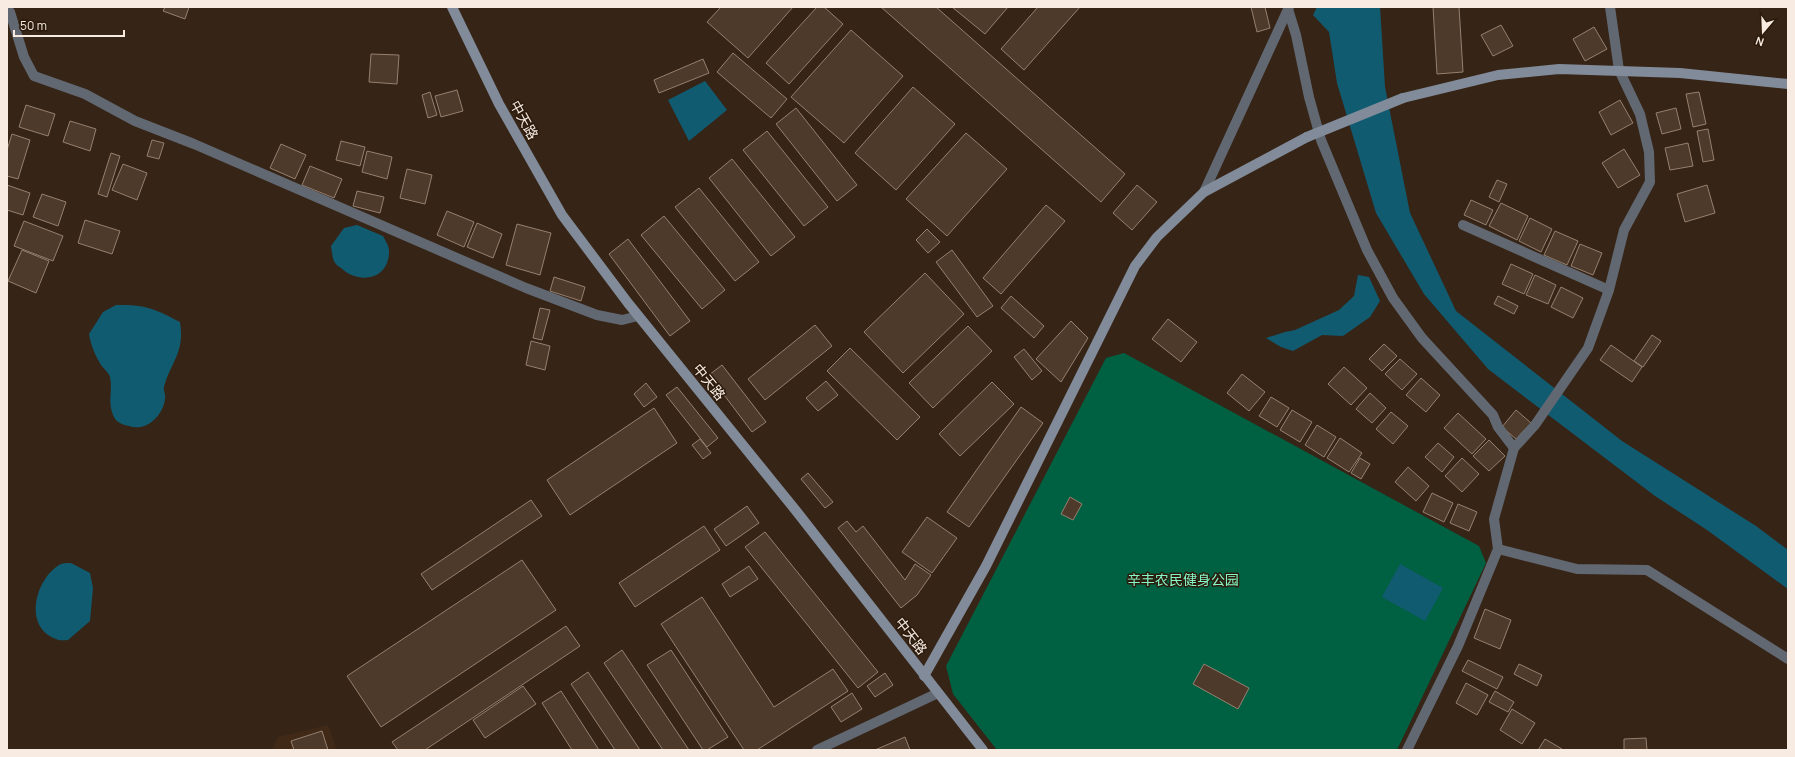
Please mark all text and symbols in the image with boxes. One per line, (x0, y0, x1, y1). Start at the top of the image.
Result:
scale bar (14, 12, 124, 38)
north arrow (1743, 12, 1783, 52)
text: 50 m (20, 17, 47, 34)
text: N (1753, 34, 1766, 50)
street label: 中天路 (506, 97, 543, 143)
street label: 中天路 (689, 359, 730, 404)
park label: 辛丰农民健身公园 (1127, 570, 1239, 589)
street label: 中天路 (891, 613, 932, 658)

